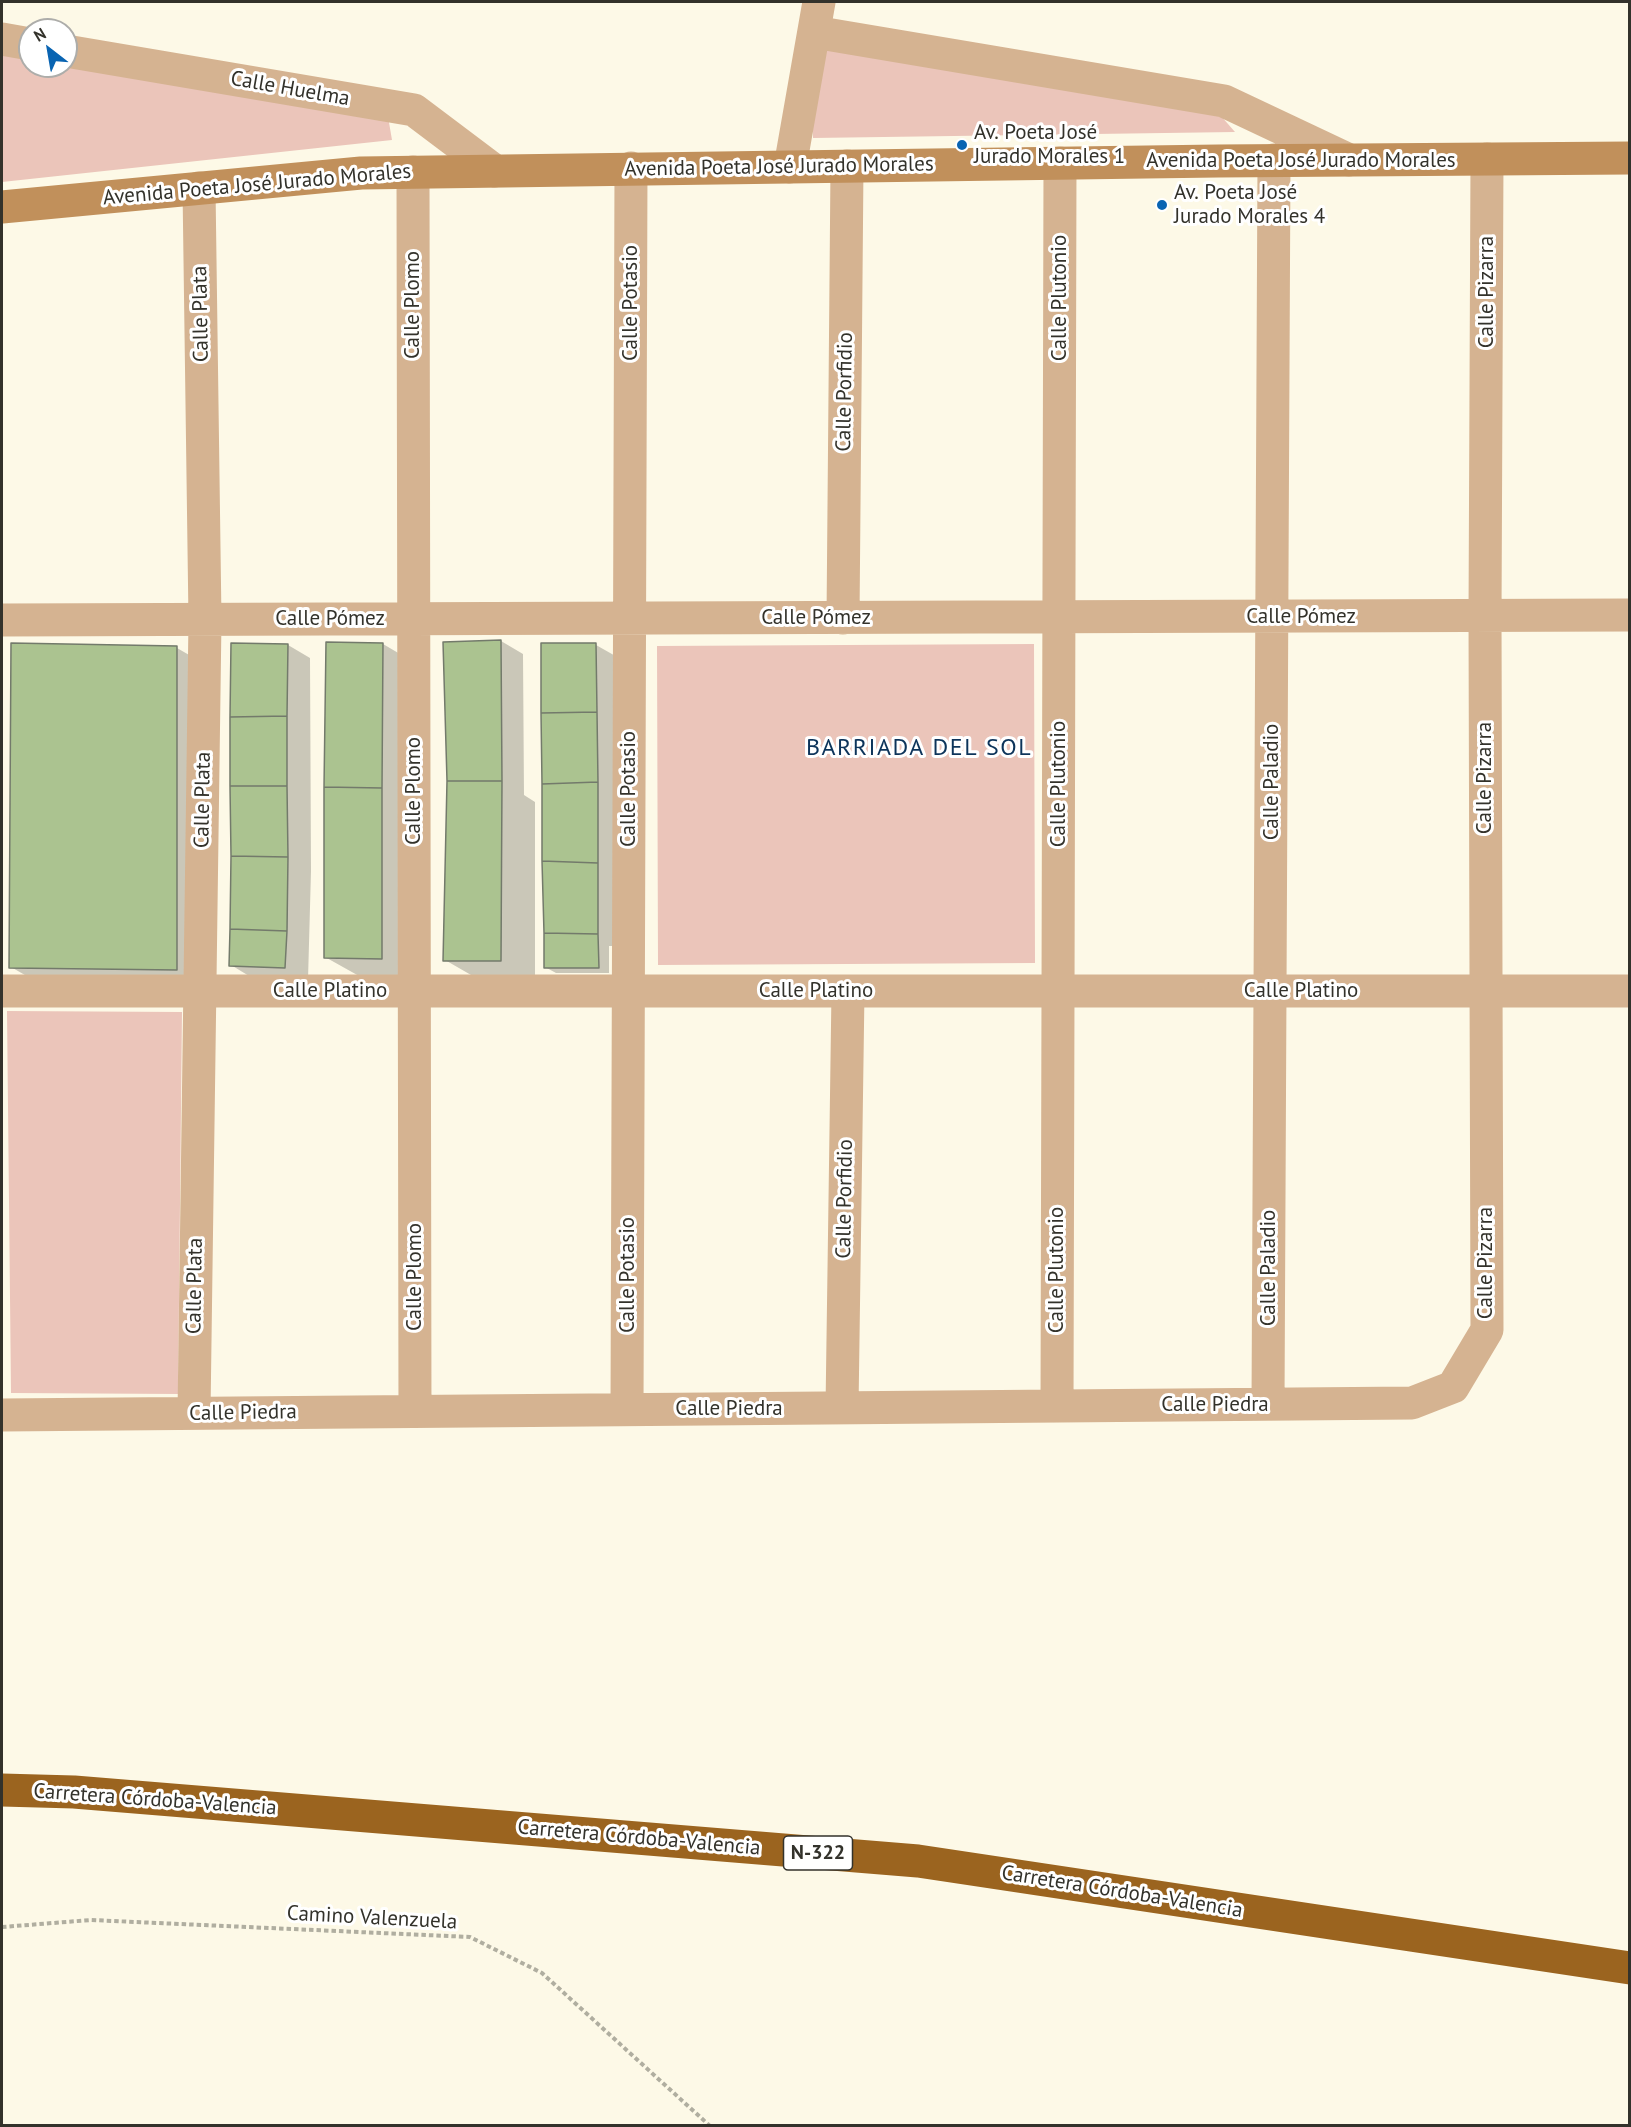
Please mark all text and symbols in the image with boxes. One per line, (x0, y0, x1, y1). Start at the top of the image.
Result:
north arrow (18, 18, 78, 78)
text: N (30, 23, 49, 46)
street label: Calle Huelma (229, 66, 351, 112)
place label: Av. Poeta José Jurado Morales 1 (974, 120, 1125, 170)
marker: Av. Poeta José Jurado Morales 1 (955, 138, 969, 152)
street label: Avenida Poeta José Jurado Morales (1146, 148, 1456, 174)
street label: Avenida Poeta José Jurado Morales (624, 152, 934, 182)
street label: Avenida Poeta José Jurado Morales (102, 159, 412, 211)
place label: Av. Poeta José Jurado Morales 4 (1174, 180, 1325, 230)
marker: Av. Poeta José Jurado Morales 4 (1155, 198, 1169, 212)
street label: Calle Plutonio (1047, 235, 1073, 361)
street label: Calle Pizarra (1474, 236, 1500, 348)
street label: Calle Potasio (618, 245, 644, 361)
street label: Calle Plomo (400, 251, 426, 359)
street label: Calle Plata (188, 266, 214, 362)
street label: Calle Porfidio (831, 332, 859, 452)
street label: Calle Pómez (1246, 604, 1356, 630)
street label: Calle Pómez (761, 605, 871, 631)
street label: Calle Pómez (275, 606, 385, 632)
street label: Calle Plutonio (1046, 721, 1072, 847)
street label: Calle Pizarra (1472, 722, 1498, 834)
street label: Calle Paladio (1259, 724, 1285, 840)
street label: Calle Potasio (616, 731, 642, 847)
district label: BARRIADA DEL SOL (806, 734, 1032, 762)
street label: Calle Plomo (401, 737, 427, 845)
street label: Calle Plata (190, 752, 216, 848)
street label: Calle Platino (273, 978, 387, 1004)
street label: Calle Platino (759, 978, 873, 1004)
street label: Calle Platino (1244, 978, 1358, 1004)
street label: Calle Porfidio (831, 1139, 859, 1259)
street label: Calle Plutonio (1044, 1207, 1070, 1333)
street label: Calle Pizarra (1473, 1207, 1499, 1319)
street label: Calle Paladio (1256, 1210, 1282, 1326)
street label: Calle Potasio (615, 1217, 641, 1333)
street label: Calle Plomo (402, 1223, 428, 1331)
street label: Calle Plata (182, 1238, 208, 1334)
street label: Calle Piedra (1161, 1392, 1269, 1418)
street label: Calle Piedra (675, 1396, 783, 1422)
street label: Calle Piedra (189, 1399, 297, 1427)
street label: Carretera Córdoba-Valencia (33, 1779, 277, 1821)
street label: Carretera Córdoba-Valencia (517, 1815, 761, 1861)
road number: N-322 (784, 1836, 852, 1870)
street label: Carretera Córdoba-Valencia (1000, 1860, 1244, 1924)
street label: Camino Valenzuela (286, 1901, 458, 1935)

